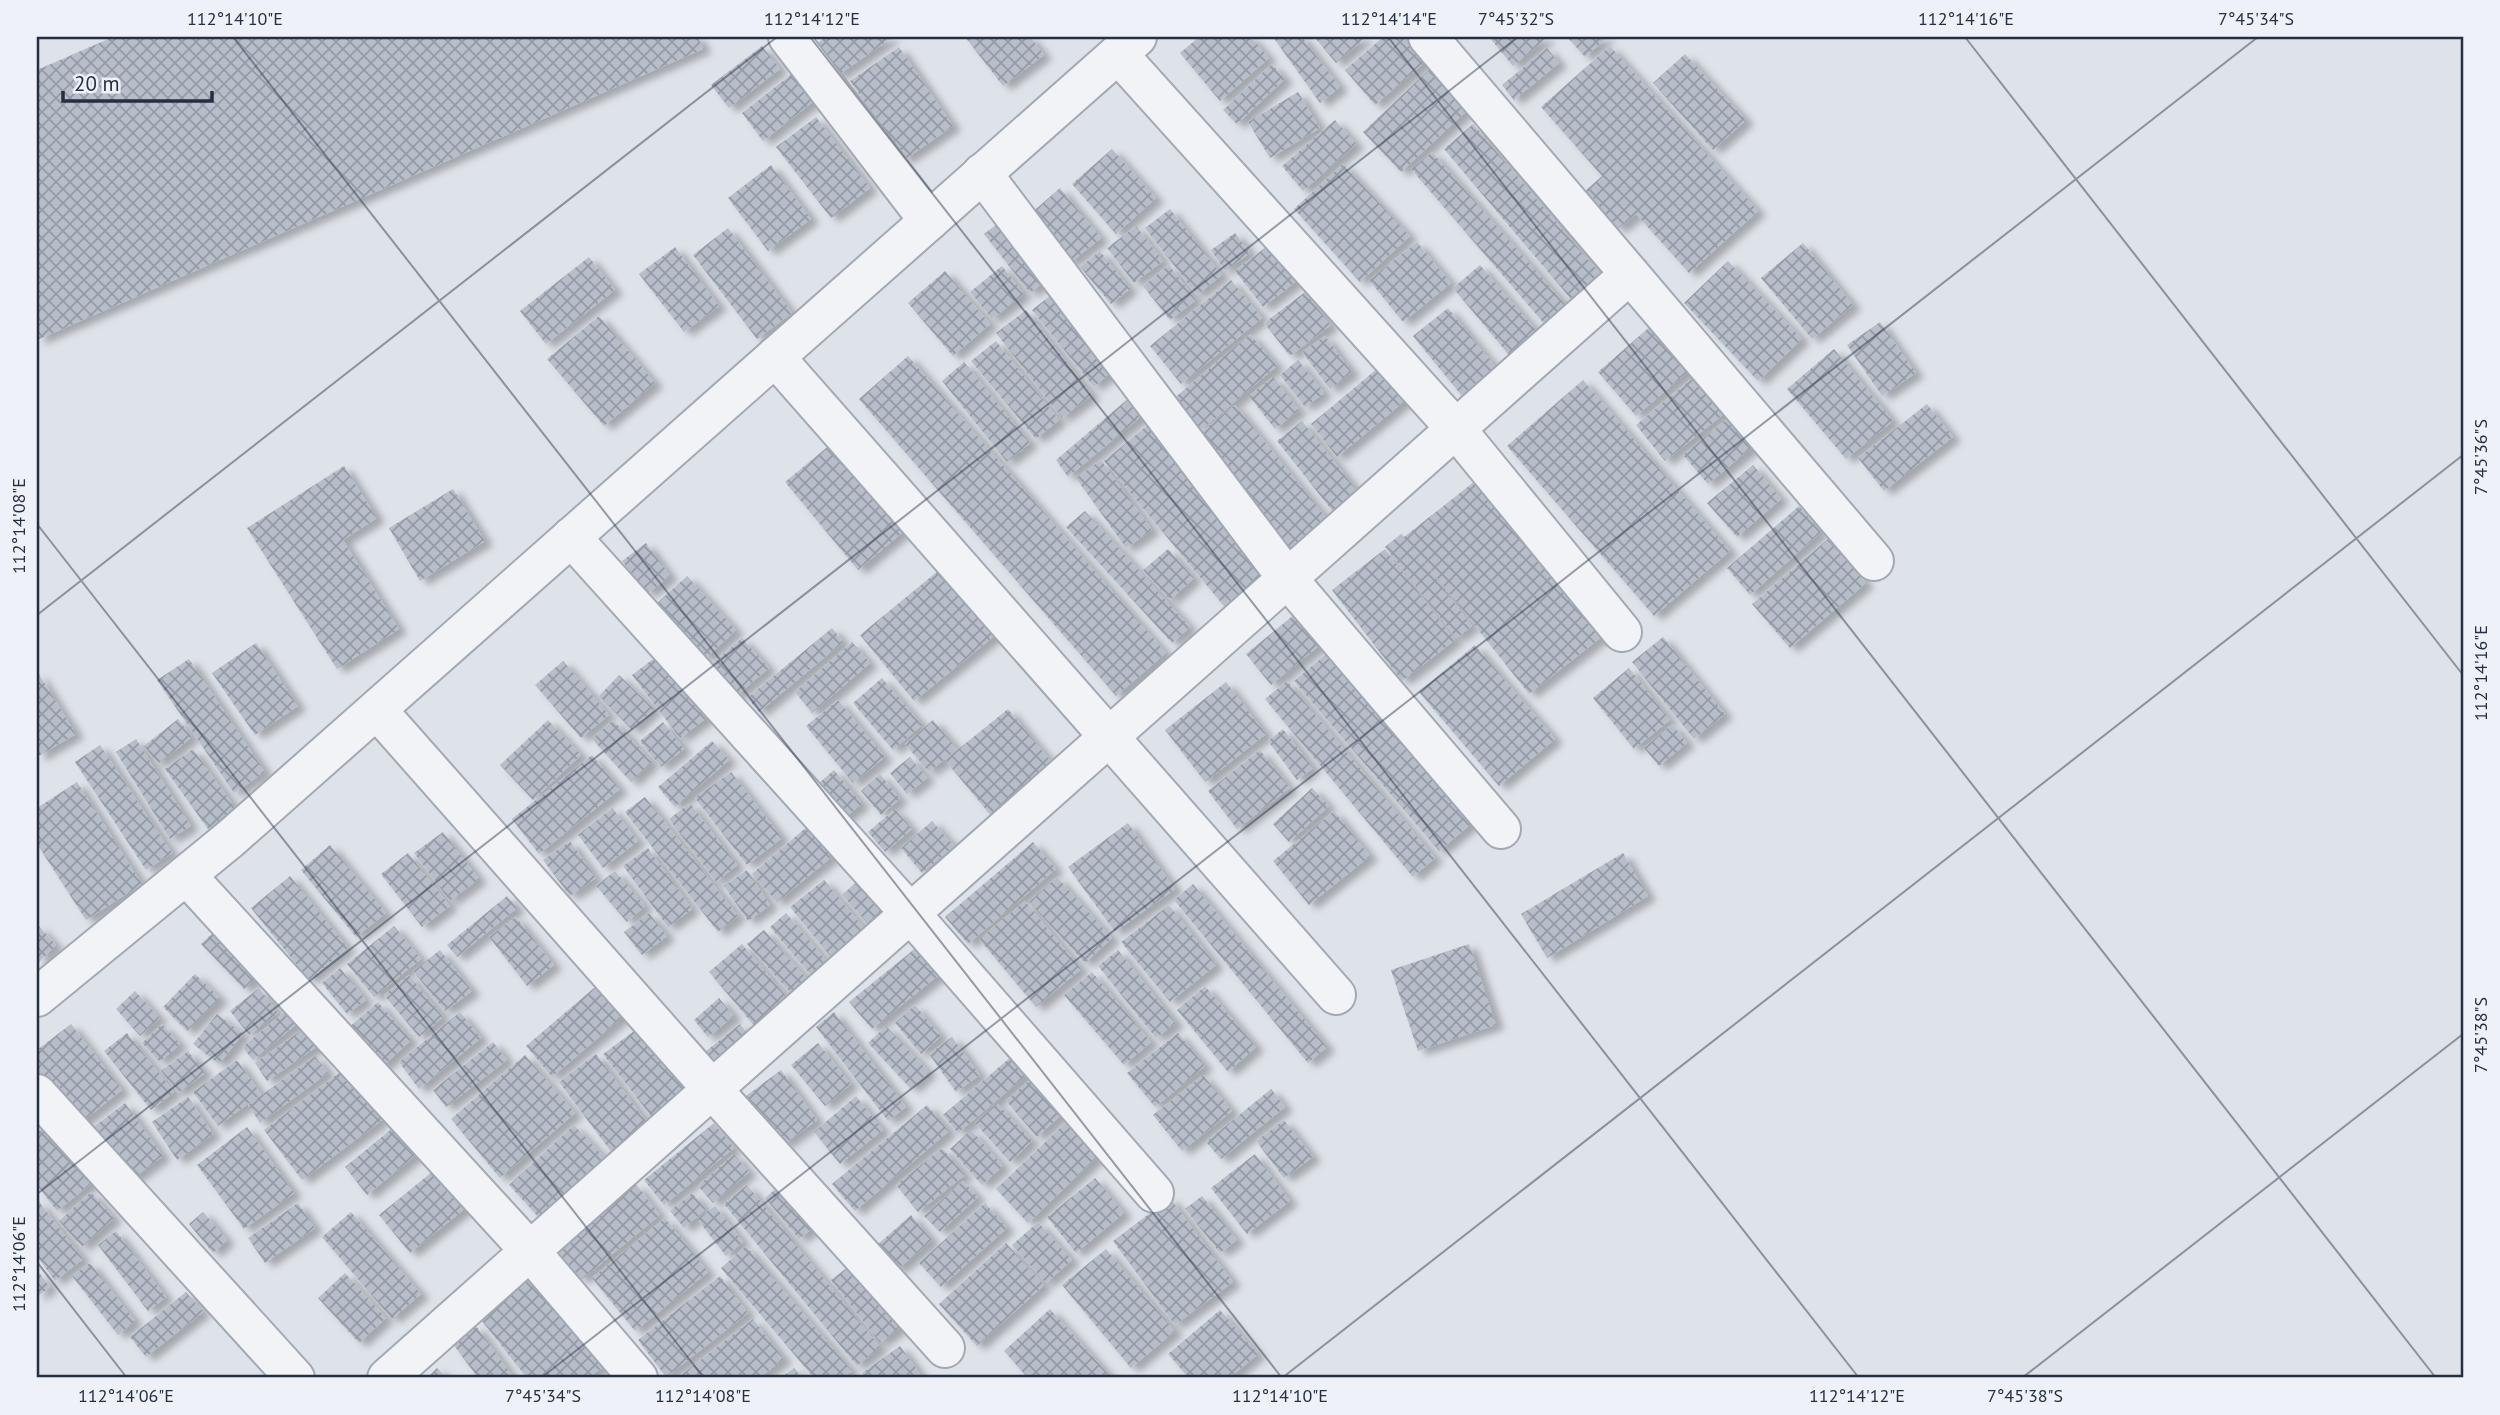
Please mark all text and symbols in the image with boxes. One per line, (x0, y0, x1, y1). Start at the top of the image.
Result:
text: 112°14'10"E (187, 7, 283, 30)
text: 112°14'12"E (764, 7, 860, 30)
text: 112°14'14"E (1341, 7, 1437, 30)
text: 7°45'32"S (1478, 7, 1554, 30)
text: 112°14'16"E (1918, 7, 2014, 30)
text: 7°45'34"S (2218, 7, 2294, 30)
scale bar (63, 60, 212, 104)
text: 20 m (74, 70, 120, 97)
text: 7°45'36"S (2469, 419, 2492, 495)
text: 112°14'08"E (7, 478, 30, 574)
text: 112°14'16"E (2469, 625, 2492, 721)
text: 7°45'38"S (2469, 997, 2492, 1073)
text: 112°14'06"E (7, 1216, 30, 1312)
text: 112°14'06"E (78, 1384, 174, 1407)
text: 7°45'34"S (505, 1384, 581, 1407)
text: 112°14'08"E (655, 1384, 751, 1407)
text: 112°14'10"E (1232, 1384, 1328, 1407)
text: 112°14'12"E (1809, 1384, 1905, 1407)
text: 7°45'38"S (1987, 1384, 2063, 1407)

